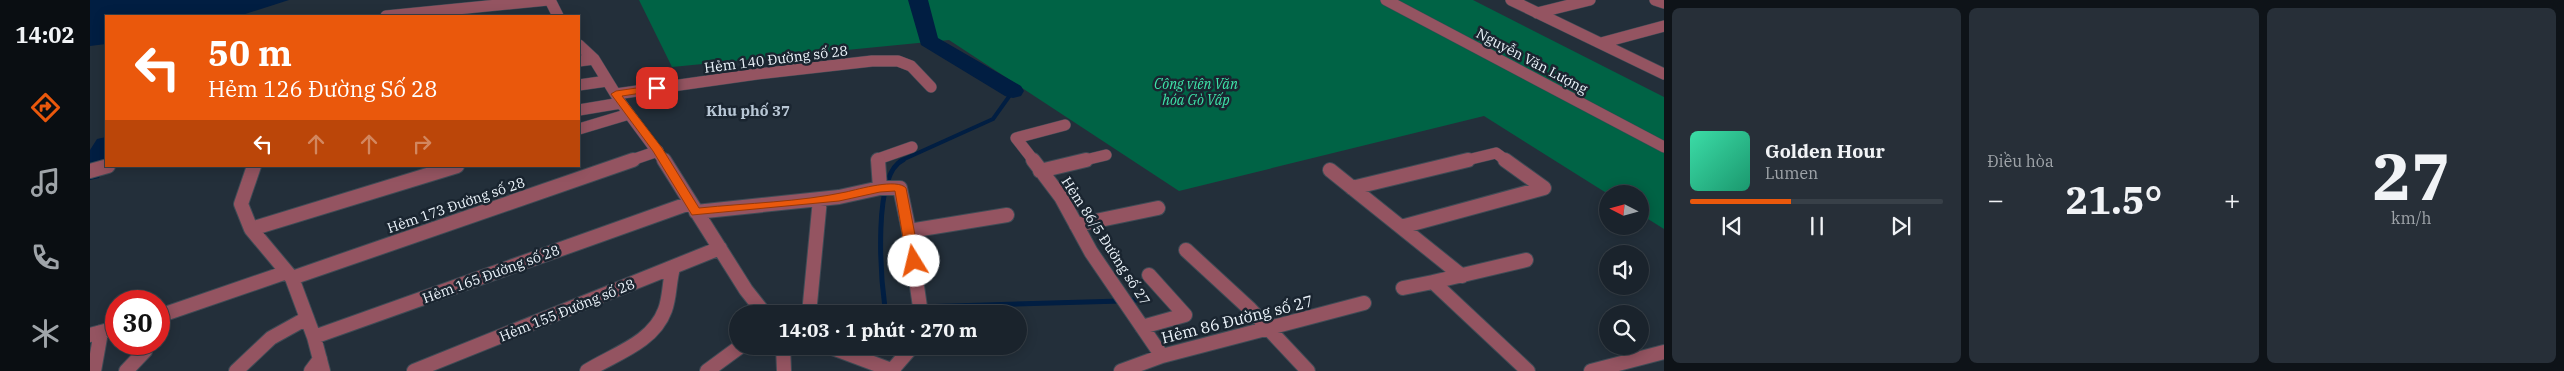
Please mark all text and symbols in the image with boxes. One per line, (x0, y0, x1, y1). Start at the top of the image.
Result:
text: 14:02 (15, 20, 75, 49)
street label: Nguyễn Văn Lượng (1473, 24, 1591, 98)
text: 50 m (208, 30, 292, 76)
icon: left (125, 35, 190, 100)
street label: Hẻm 140 Đường số 28 (703, 41, 849, 77)
pin (636, 67, 678, 109)
text: Hẻm 126 Đường Số 28 (208, 74, 437, 103)
icon: arrive (643, 74, 671, 102)
park label: Công viên Văn hóa Gò Vấp (1154, 75, 1238, 109)
icon: directions (28, 90, 63, 125)
district label: Khu phố 37 (706, 101, 790, 120)
icon: left (249, 130, 277, 158)
icon: ahead (302, 130, 330, 158)
icon: ahead (355, 130, 383, 158)
icon: right (408, 130, 436, 158)
text: 27 (2372, 133, 2450, 218)
text: Golden Hour (1765, 139, 1885, 163)
text: Điều hòa (1987, 151, 2054, 171)
text: Lumen (1765, 163, 1818, 183)
icon: music (28, 165, 63, 200)
street label: Hẻm 173 Đường số 28 (385, 173, 527, 237)
street label: Hẻm 86/5 Đường số 27 (1058, 173, 1154, 309)
text: 21.5° (2066, 175, 2162, 224)
text: − (1987, 181, 2004, 218)
text: + (2224, 181, 2241, 218)
north arrow (1599, 185, 1649, 235)
map controls (1599, 185, 1649, 355)
text: km/h (2391, 208, 2432, 228)
icon: previous (1718, 212, 1746, 240)
icon: pause (1803, 212, 1831, 240)
icon: next (1887, 212, 1915, 240)
position arrow (887, 234, 939, 286)
icon: phone (28, 240, 63, 275)
street label: Hẻm 165 Đường số 28 (420, 241, 562, 307)
button: sound (1599, 245, 1649, 295)
street label: Hẻm 155 Đường số 28 (497, 275, 637, 345)
speed limit sign: 30 (105, 290, 170, 355)
street label: Hẻm 86 Đường số 27 (1159, 290, 1315, 348)
button: search (1599, 305, 1649, 355)
icon: climate (28, 316, 63, 351)
text: 14:03 · 1 phút · 270 m (778, 318, 978, 342)

